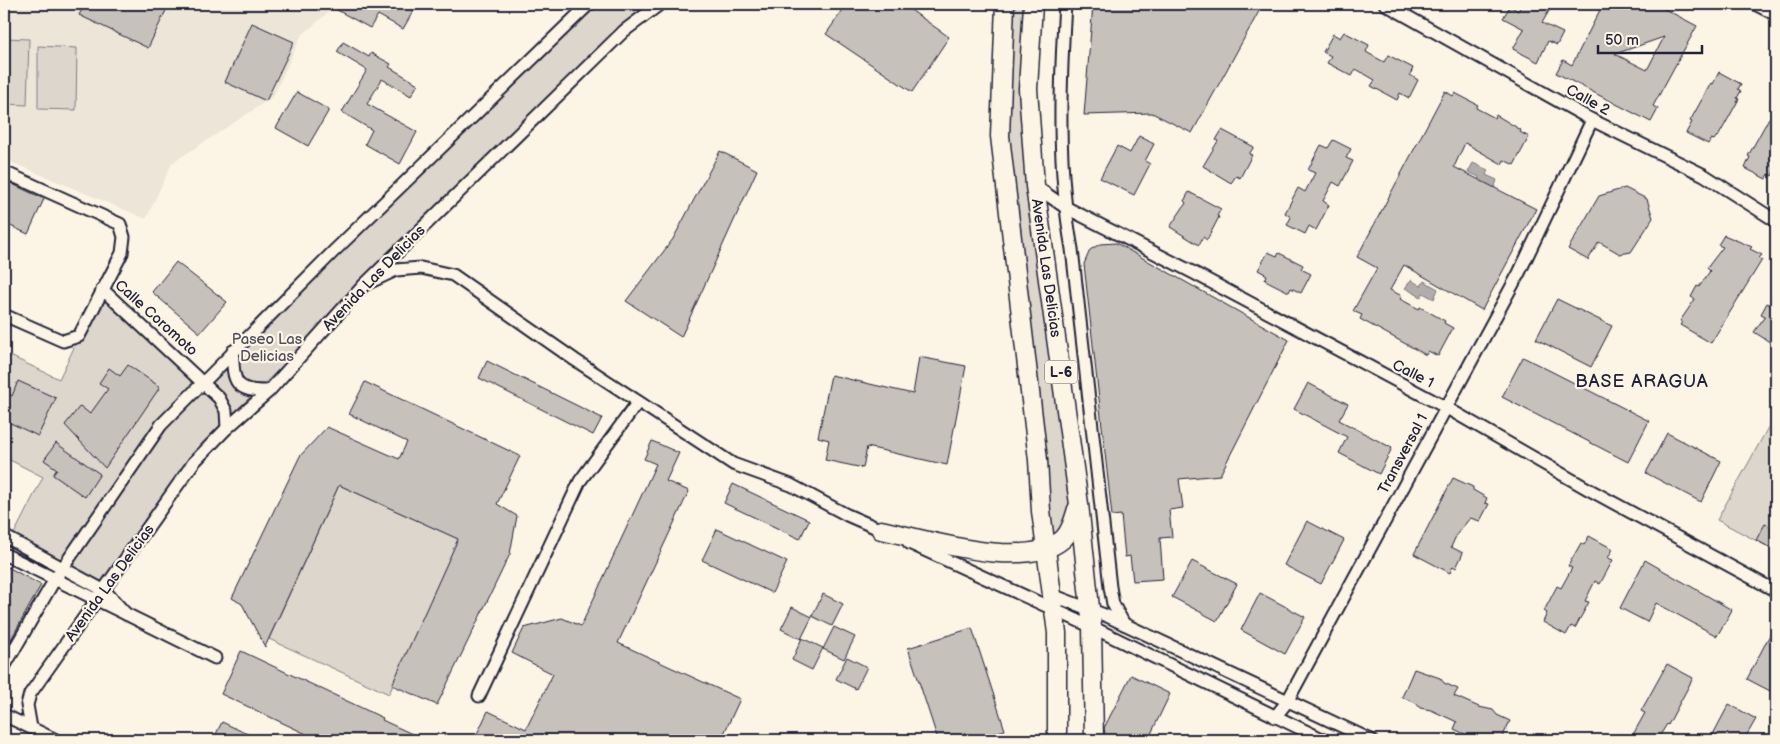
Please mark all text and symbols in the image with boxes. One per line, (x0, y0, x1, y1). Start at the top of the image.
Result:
scale bar (1598, 22, 1701, 54)
text: 50 m (1605, 31, 1639, 50)
street label: Calle 2 (1563, 80, 1614, 120)
street label: Avenida Las Delicias (1027, 197, 1065, 339)
street label: Avenida Las Delicias (319, 221, 430, 335)
street label: Calle Coromoto (111, 276, 201, 360)
park label: Paseo Las Delicias (232, 330, 303, 366)
street label: Calle 1 (1389, 355, 1437, 393)
road number: L-6 (1045, 361, 1077, 384)
district label: BASE ARAGUA (1575, 371, 1709, 392)
street label: Transversal 1 (1374, 411, 1432, 497)
street label: Avenida Las Delicias (61, 520, 159, 645)

